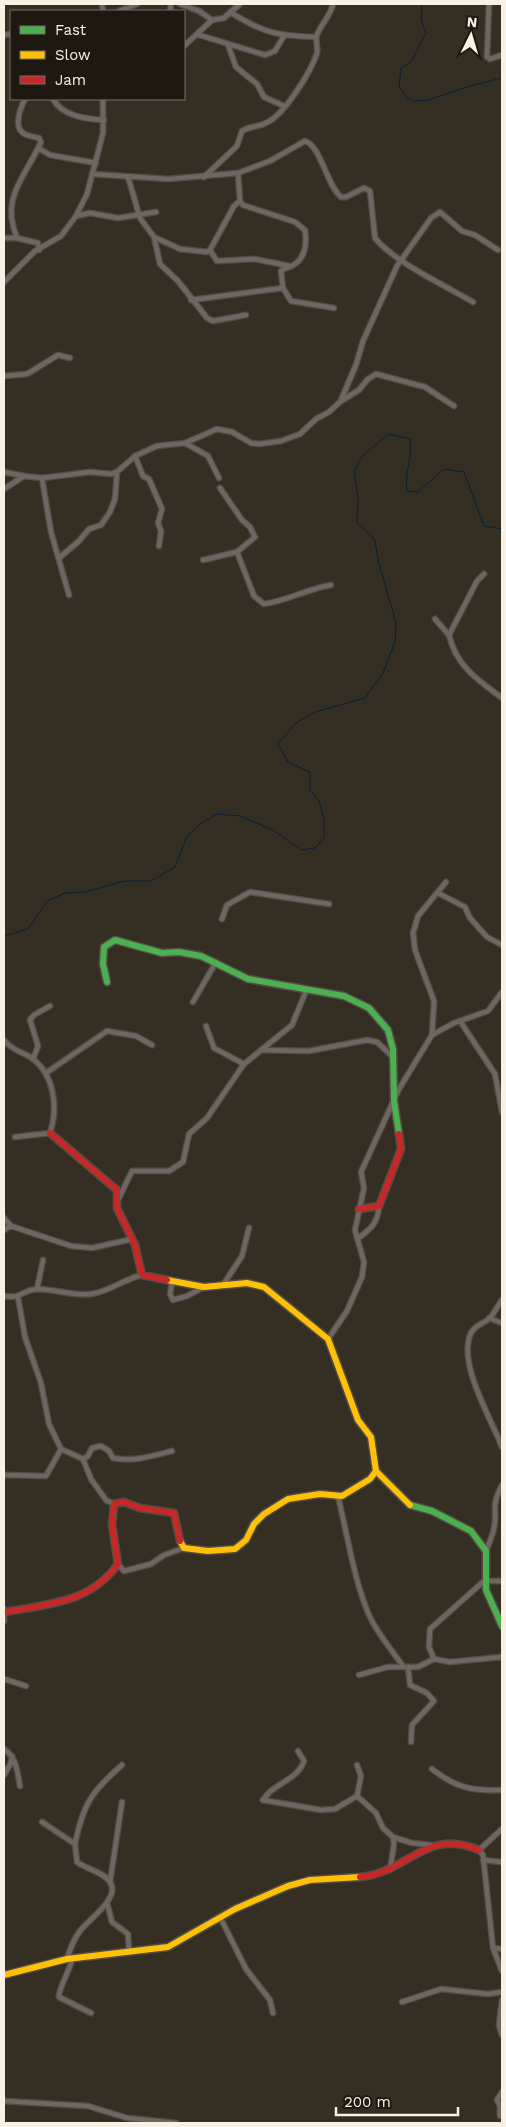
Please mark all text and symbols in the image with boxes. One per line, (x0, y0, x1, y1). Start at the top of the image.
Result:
legend (10, 10, 185, 100)
north arrow (446, 10, 496, 60)
text: N (466, 14, 478, 30)
text: Fast (55, 21, 87, 39)
text: Slow (55, 46, 91, 64)
text: Jam (55, 71, 86, 89)
scale bar (336, 2084, 458, 2116)
text: 200 m (344, 2093, 391, 2111)

